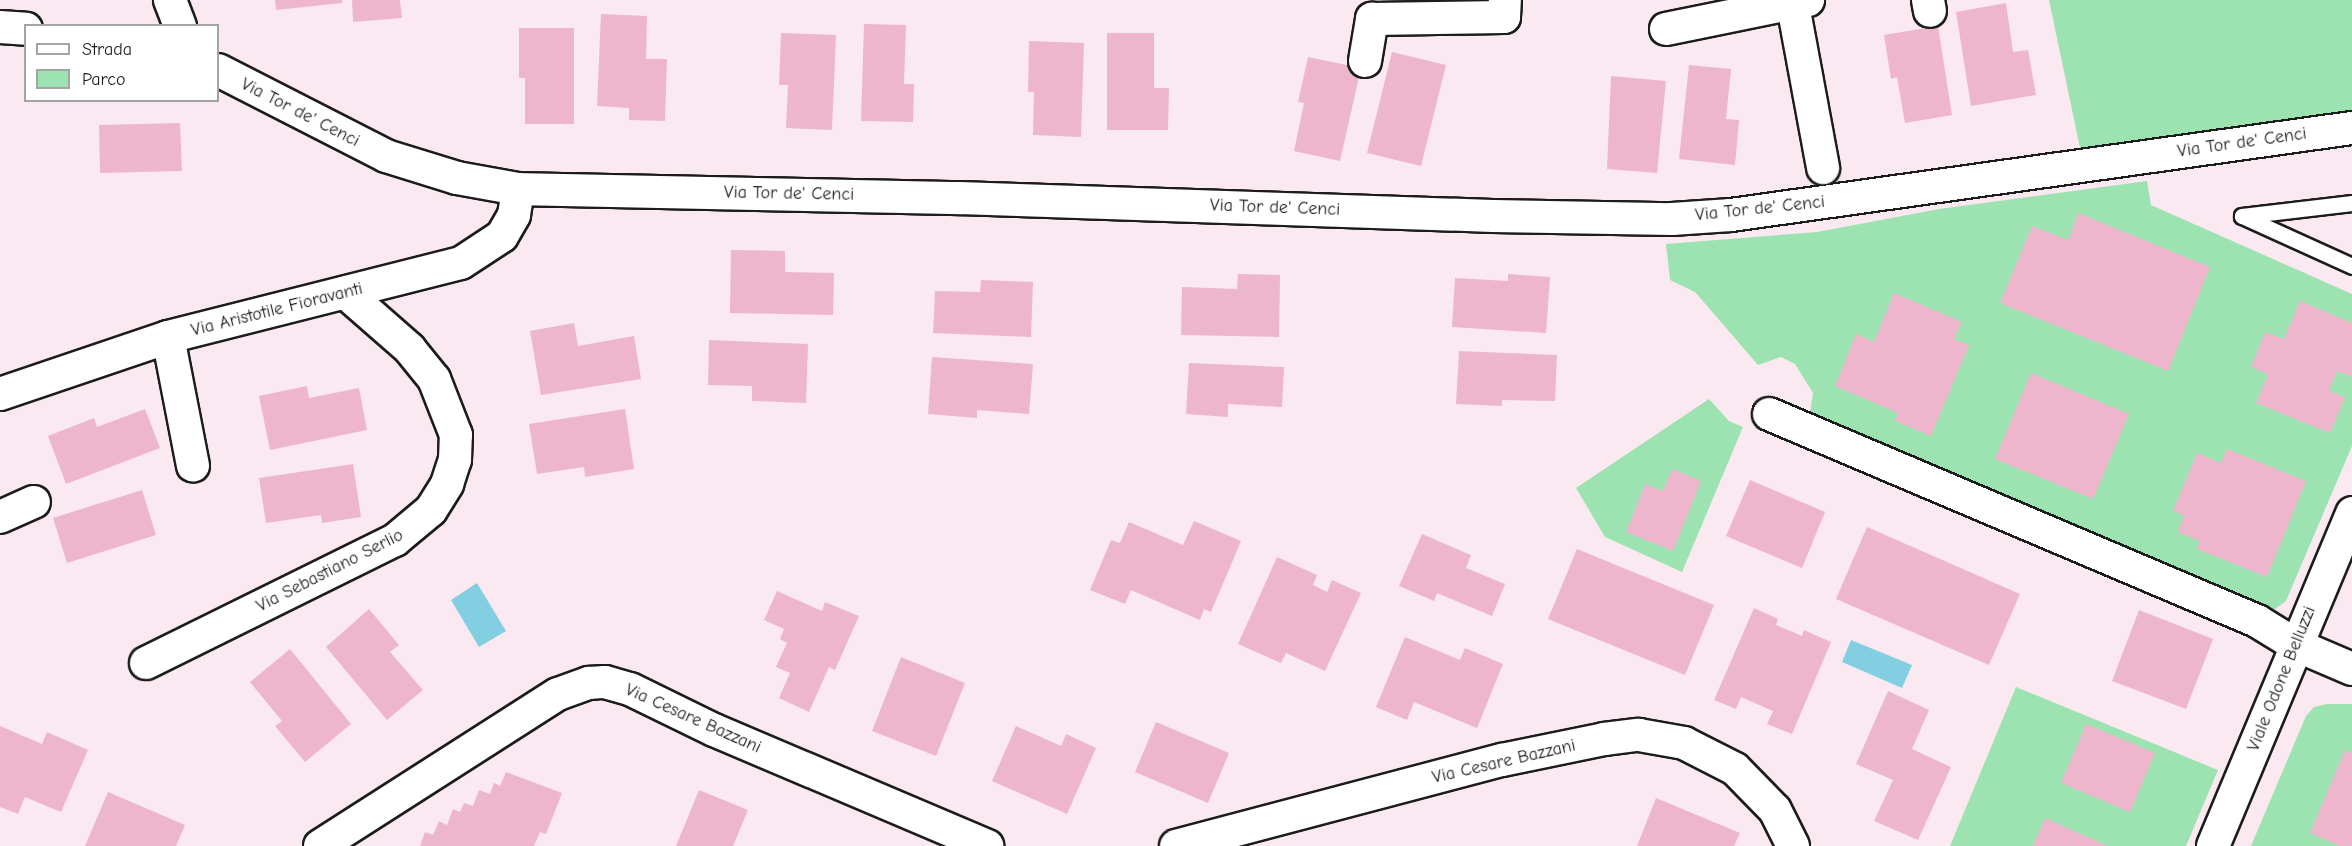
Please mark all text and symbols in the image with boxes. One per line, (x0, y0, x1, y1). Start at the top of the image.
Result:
legend (24, 24, 219, 102)
text: Strada (82, 39, 132, 60)
text: Parco (82, 69, 125, 90)
street label: Via Tor de' Cenci (237, 74, 363, 152)
street label: Via Tor de' Cenci (2176, 123, 2308, 163)
street label: Via Tor de' Cenci (724, 182, 854, 206)
street label: Via Tor de' Cenci (1694, 191, 1826, 227)
street label: Via Tor de' Cenci (1210, 195, 1340, 221)
street label: Via Aristotile Fioravanti (189, 278, 365, 342)
street label: Via Sebastiano Serlio (253, 525, 407, 617)
street label: Viale Odone Belluzzi (2243, 603, 2321, 755)
street label: Via Cesare Bazzani (622, 679, 764, 759)
street label: Via Cesare Bazzani (1430, 735, 1578, 789)

